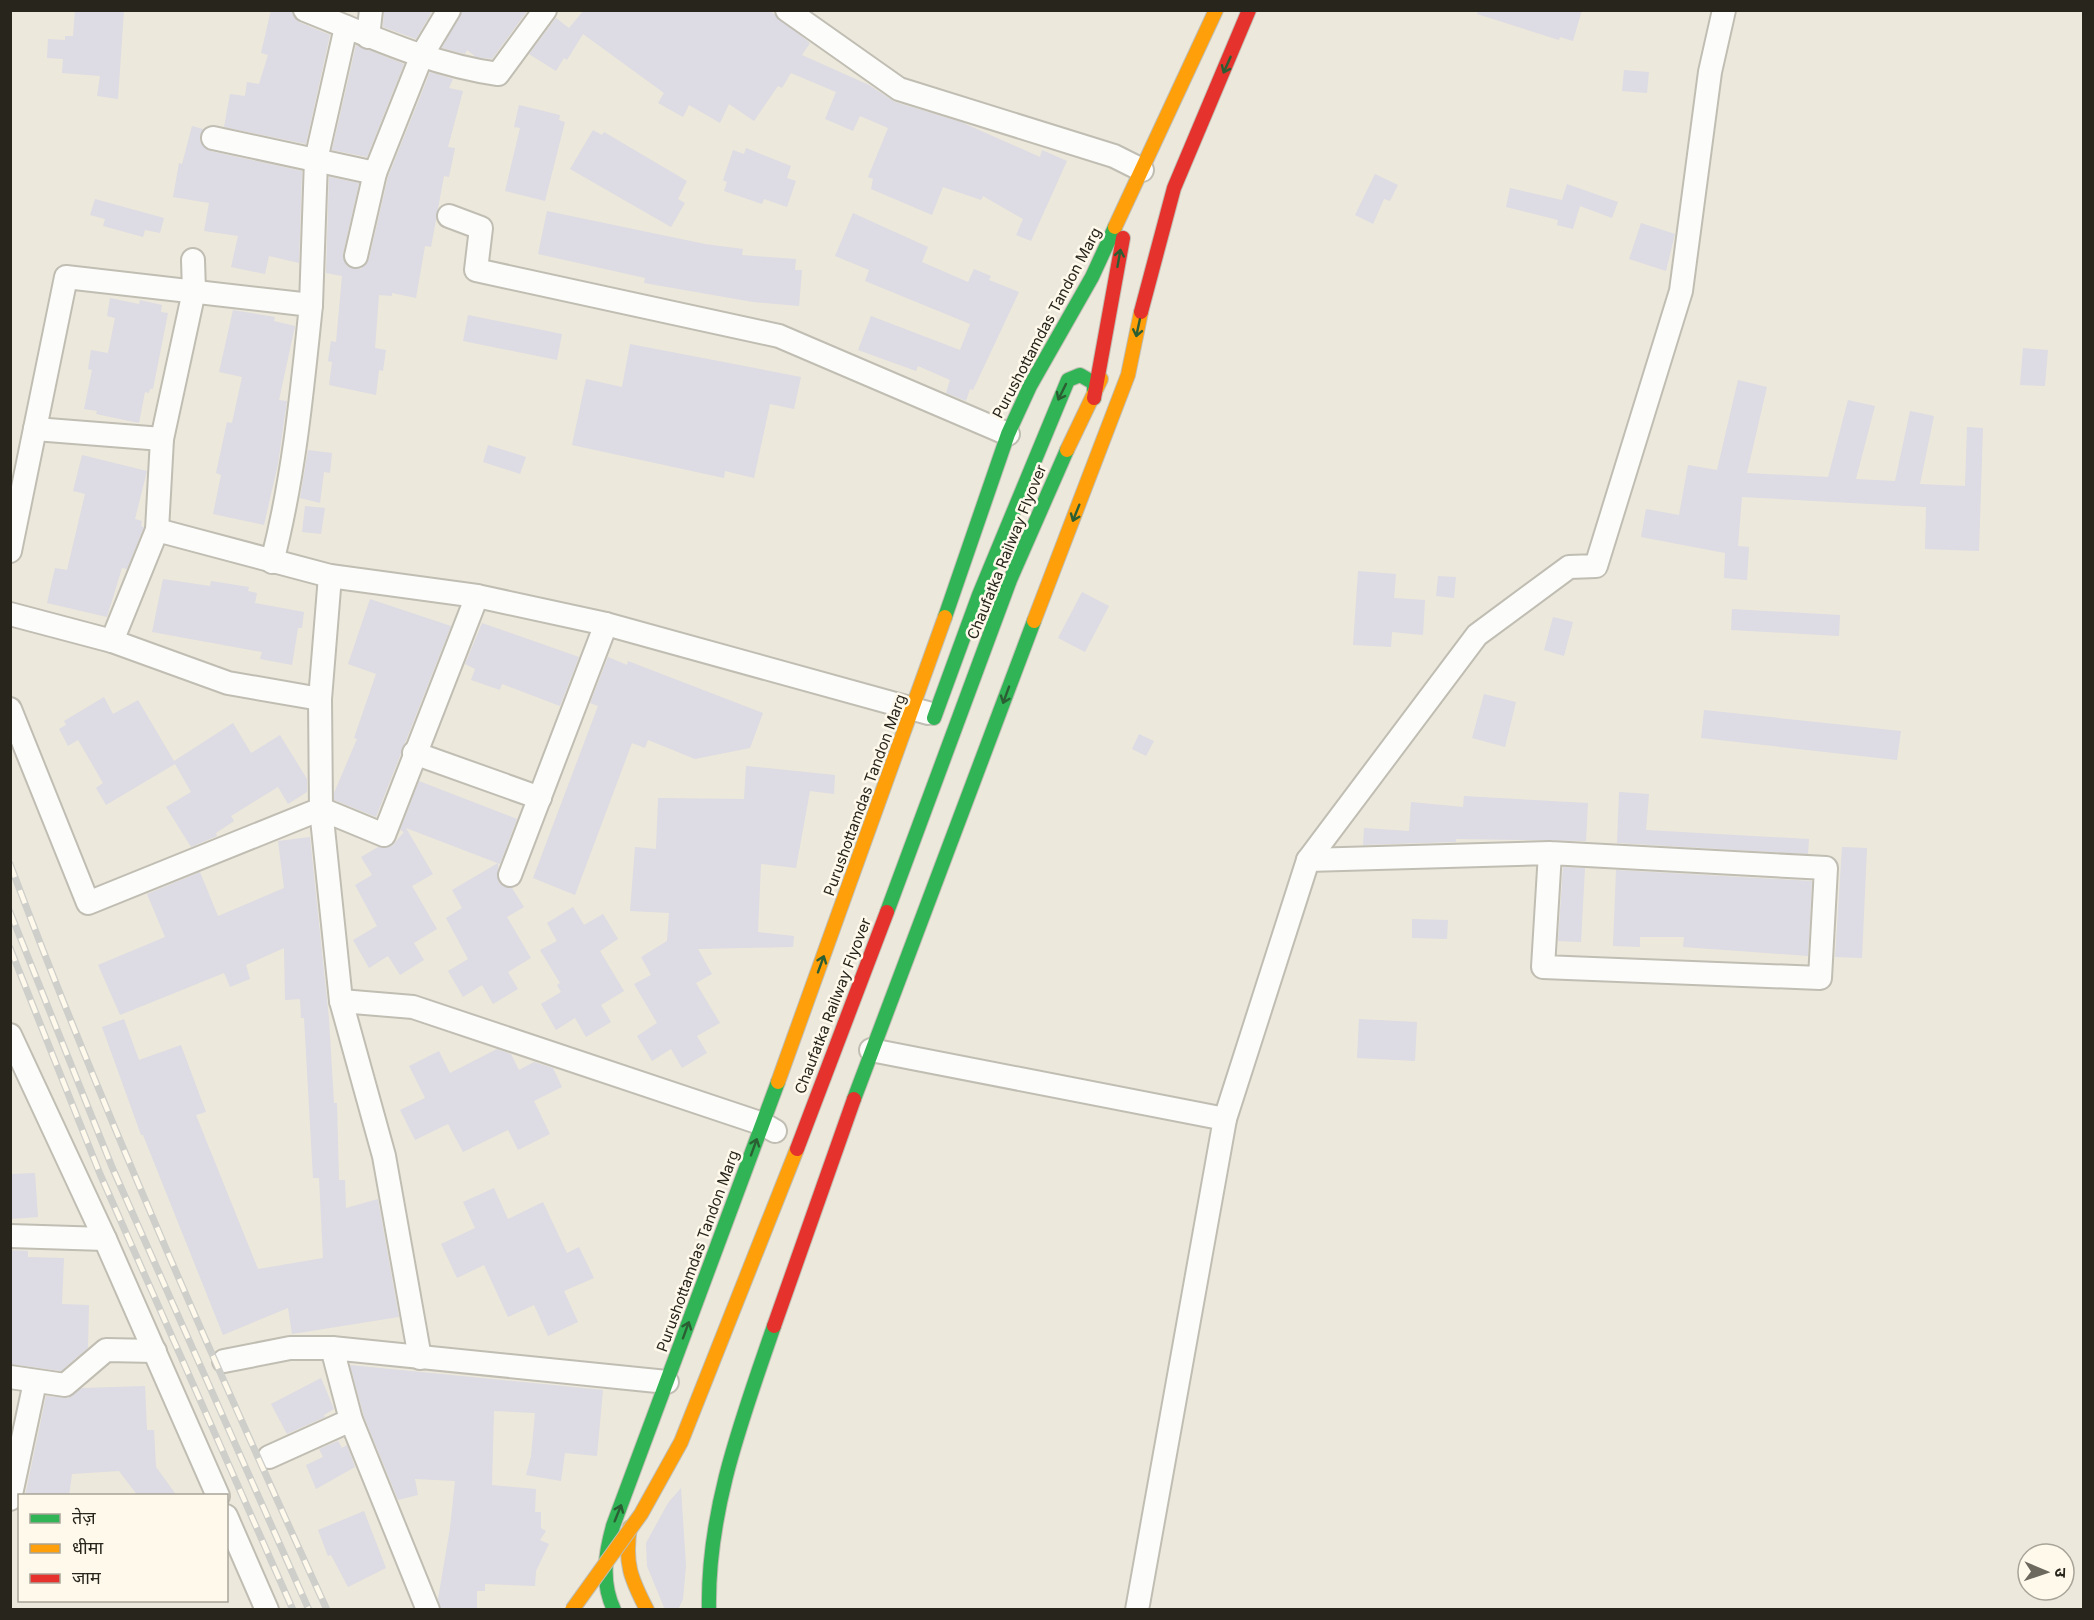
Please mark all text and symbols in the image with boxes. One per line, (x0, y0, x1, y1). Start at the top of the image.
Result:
one-way arrow (1221, 55, 1233, 73)
street label: Purushottamdas Tandon Marg (988, 224, 1105, 421)
one-way arrow (1114, 249, 1125, 269)
one-way arrow (1131, 318, 1143, 337)
one-way arrow (1056, 383, 1067, 401)
street label: Chaufatka Railway Flyover (963, 461, 1050, 642)
one-way arrow (1070, 503, 1081, 521)
one-way arrow (1000, 685, 1011, 703)
street label: Purushottamdas Tandon Marg (819, 691, 910, 898)
street label: Chaufatka Railway Flyover (790, 915, 875, 1097)
one-way arrow (817, 955, 828, 974)
one-way arrow (749, 1138, 760, 1157)
street label: Purushottamdas Tandon Marg (652, 1147, 743, 1354)
one-way arrow (681, 1321, 692, 1340)
legend (18, 1494, 228, 1602)
one-way arrow (613, 1504, 624, 1522)
text: तेज़ (72, 1507, 96, 1528)
text: धीमा (72, 1537, 103, 1558)
north arrow (2016, 1542, 2076, 1602)
text: जाम (72, 1567, 102, 1588)
text: उ (2051, 1567, 2071, 1578)

